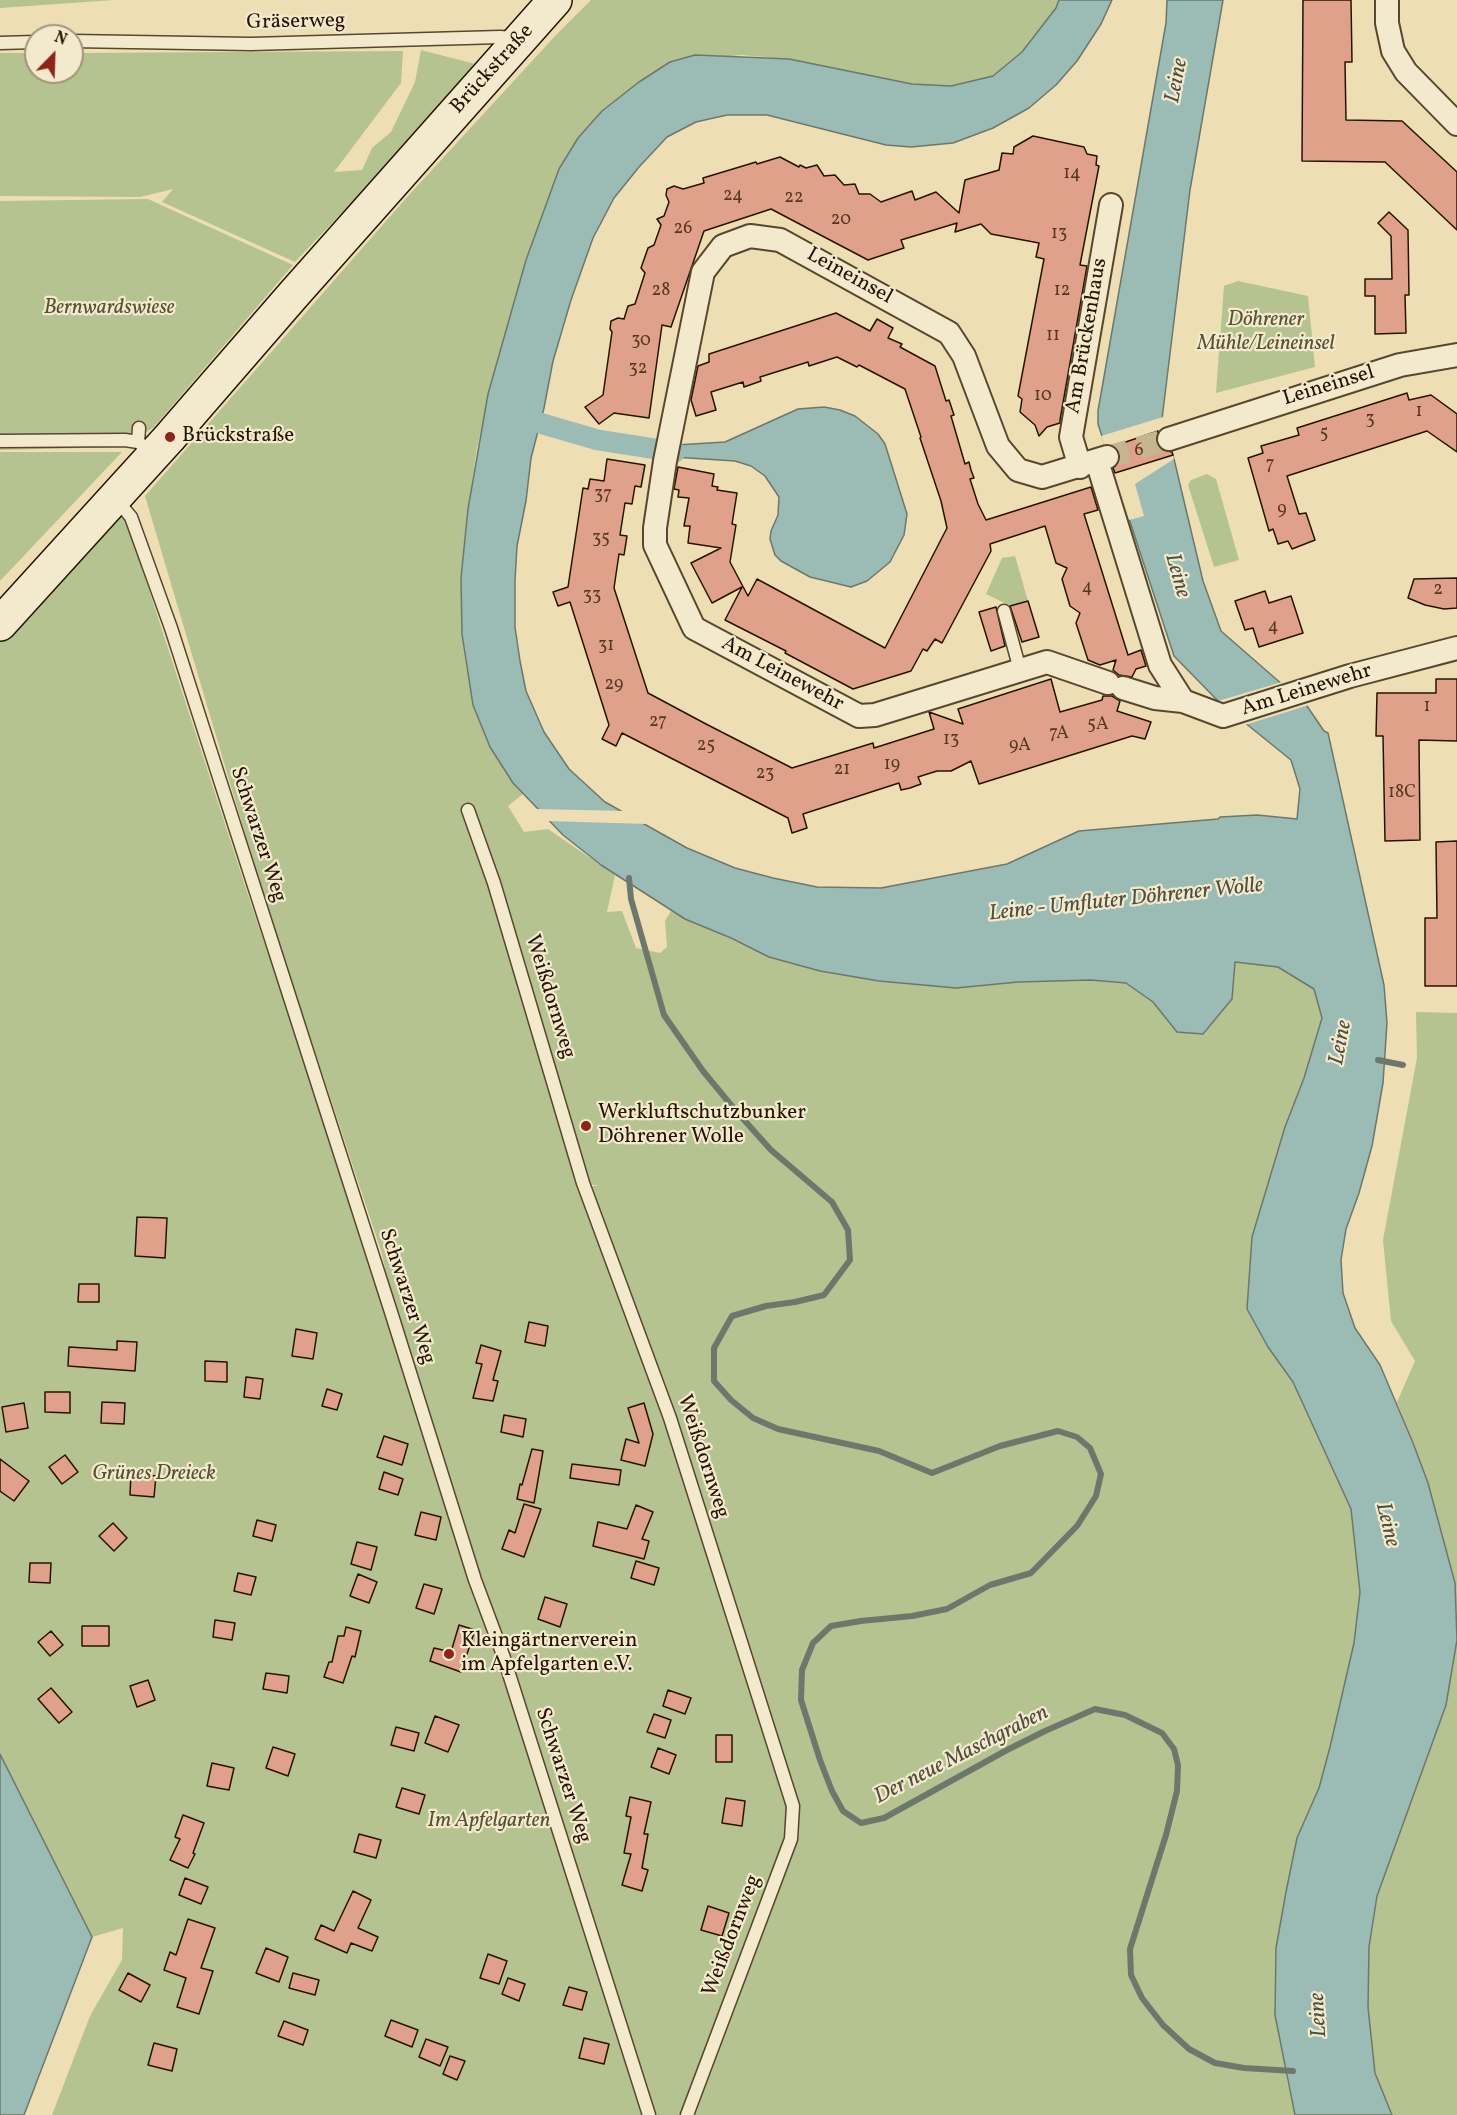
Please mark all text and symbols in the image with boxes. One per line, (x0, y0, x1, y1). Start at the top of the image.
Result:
street label: Gräserweg (246, 10, 346, 36)
street label: Brückstraße (446, 20, 540, 120)
north arrow (24, 24, 84, 84)
text: N (51, 27, 70, 52)
water label: Leine (1161, 56, 1195, 106)
house number: 14 (1063, 164, 1081, 186)
house number: 24 (723, 186, 743, 208)
house number: 22 (784, 188, 804, 210)
house number: 20 (831, 210, 851, 232)
house number: 26 (674, 219, 692, 241)
house number: 13 (1051, 224, 1067, 246)
street label: Leineinsel (802, 243, 896, 311)
street label: Am Brückenhaus (1062, 256, 1114, 416)
house number: 28 (652, 281, 670, 303)
house number: 12 (1054, 281, 1070, 303)
park label: Bernwardswiese (44, 296, 174, 322)
park label: Döhrener Mühle/Leineinsel (1197, 308, 1335, 358)
house number: 11 (1046, 326, 1060, 348)
house number: 30 (631, 331, 651, 353)
house number: 32 (629, 359, 647, 381)
street label: Leineinsel (1280, 361, 1378, 413)
house number: 10 (1034, 386, 1052, 408)
house number: 1 (1416, 402, 1422, 424)
house number: 3 (1365, 410, 1375, 432)
place label: Brückstraße (182, 424, 294, 450)
house number: 5 (1320, 424, 1328, 446)
marker: Brückstraße (163, 430, 177, 444)
house number: 6 (1134, 441, 1144, 463)
house number: 7 (1266, 455, 1274, 477)
house number: 37 (594, 485, 612, 507)
house number: 9 (1277, 500, 1287, 522)
house number: 35 (592, 529, 610, 551)
water label: Leine (1157, 551, 1195, 601)
house number: 4 (1082, 578, 1092, 600)
house number: 2 (1433, 580, 1443, 602)
house number: 33 (583, 586, 601, 608)
house number: 4 (1268, 617, 1278, 639)
street label: Am Leinewehr (716, 632, 848, 718)
house number: 31 (598, 636, 614, 658)
street label: Am Leinewehr (1239, 659, 1375, 723)
house number: 29 (605, 675, 623, 697)
house number: 1 (1424, 697, 1430, 719)
house number: 27 (649, 712, 667, 734)
house number: 5A (1087, 715, 1109, 737)
house number: 7A (1049, 724, 1069, 746)
house number: 13 (943, 730, 959, 752)
house number: 25 (697, 736, 715, 758)
house number: 9A (1009, 736, 1031, 758)
house number: 19 (884, 755, 900, 777)
house number: 21 (834, 760, 850, 782)
street label: Schwarzer Weg (223, 764, 291, 906)
house number: 23 (756, 764, 774, 786)
house number: 18C (1388, 783, 1416, 805)
water label: Leine - Umfluter Döhrener Wolle (988, 873, 1264, 929)
street label: Weißdornweg (518, 932, 580, 1062)
water label: Leine (1325, 1018, 1359, 1068)
place label: Werkluftschutzbunker Döhrener Wolle (598, 1101, 806, 1151)
marker: Werkluftschutzbunker Döhrener Wolle (579, 1119, 593, 1133)
street label: Schwarzer Weg (372, 1226, 440, 1368)
street label: Weißdornweg (670, 1392, 734, 1522)
park label: Grünes Dreieck (92, 1462, 216, 1488)
water label: Leine (1368, 1500, 1404, 1550)
place label: Kleingärtnerverein im Apfelgarten e.V. (461, 1629, 637, 1679)
marker: Kleingärtnerverein im Apfelgarten e.V. (442, 1647, 456, 1661)
water label: Der neue Maschgraben (871, 1701, 1053, 1811)
street label: Schwarzer Weg (528, 1705, 596, 1847)
park label: Im Apfelgarten (428, 1809, 550, 1835)
street label: Weißdornweg (698, 1872, 768, 2000)
water label: Leine (1306, 1992, 1334, 2038)

